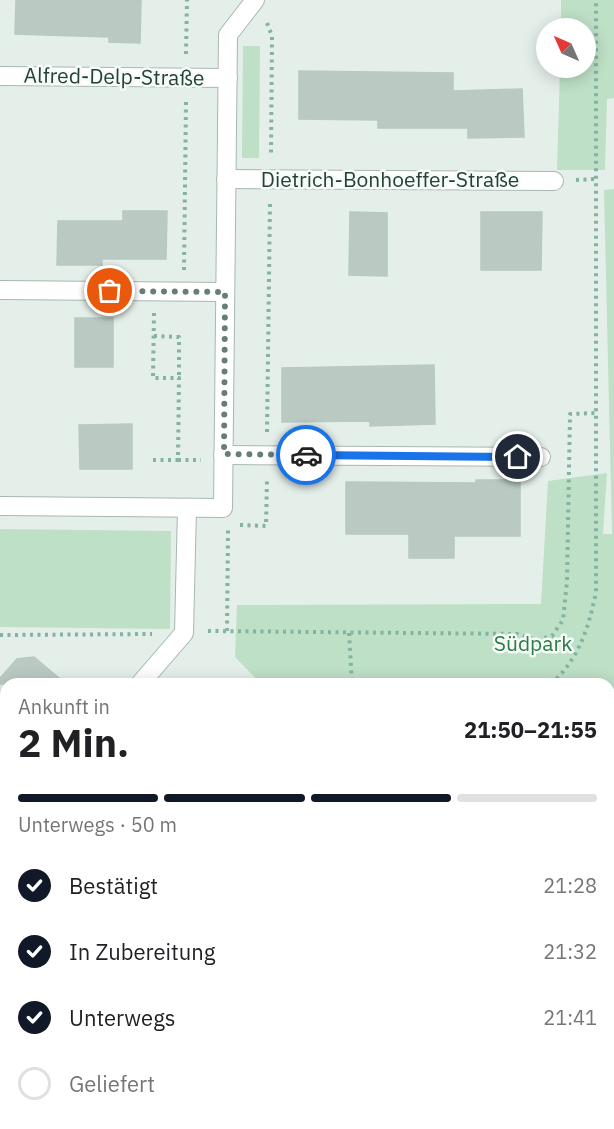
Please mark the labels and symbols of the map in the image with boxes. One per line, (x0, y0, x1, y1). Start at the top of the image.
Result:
north arrow (536, 18, 596, 78)
street label: Alfred-Delp-Straße (23, 60, 205, 92)
street label: Dietrich-Bonhoeffer-Straße (261, 165, 519, 193)
pin (84, 265, 135, 316)
courier (276, 425, 336, 485)
pin (492, 431, 543, 482)
park label: Südpark (494, 629, 572, 657)

